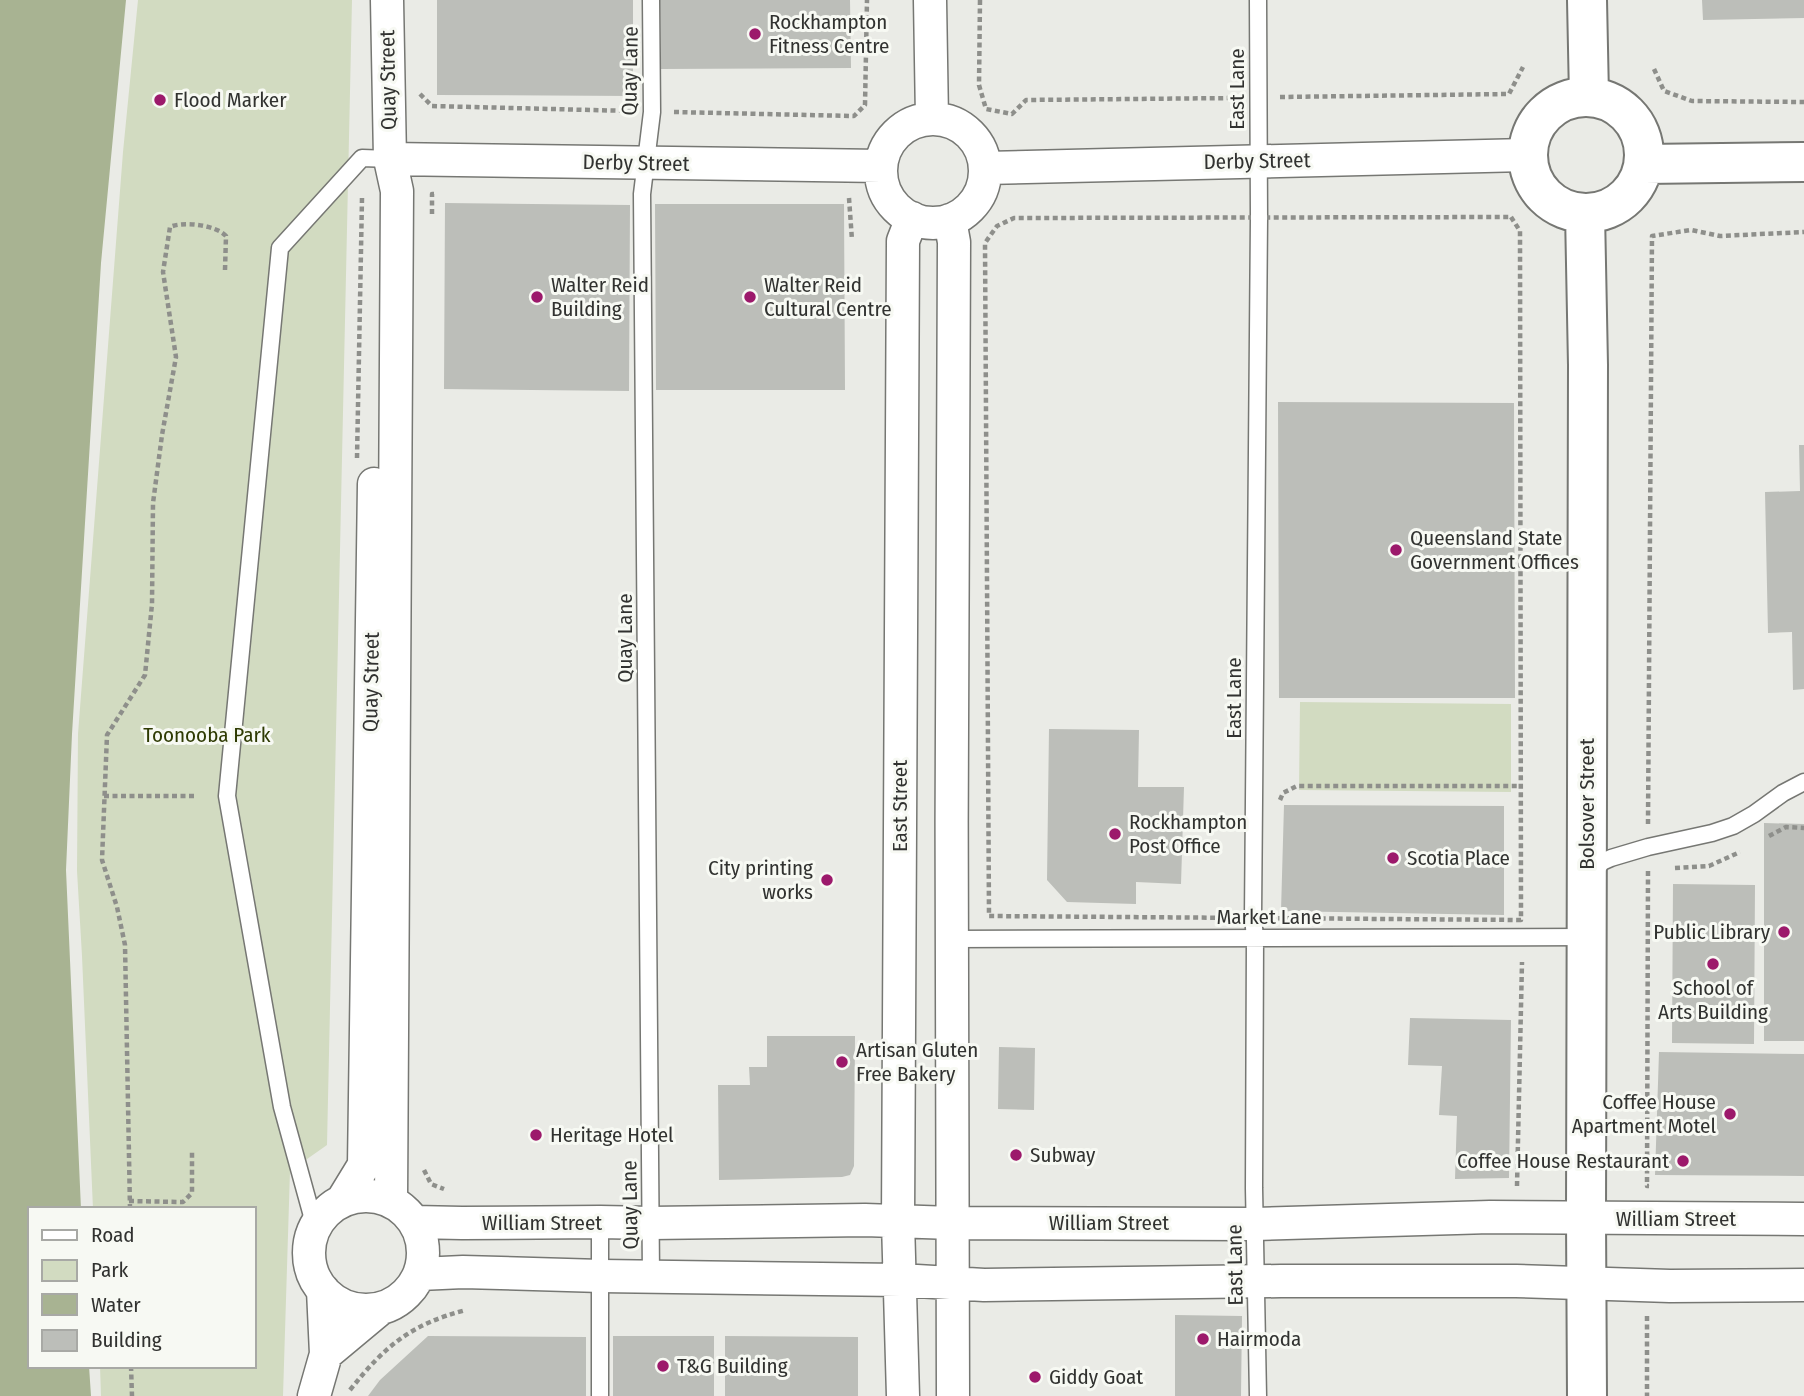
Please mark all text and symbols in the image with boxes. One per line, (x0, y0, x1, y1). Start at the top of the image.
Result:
place label: Rockhampton Fitness Centre (769, 9, 889, 59)
street label: Quay Lane (616, 26, 644, 116)
marker: Rockhampton Fitness Centre (747, 26, 763, 42)
street label: Quay Street (374, 30, 402, 130)
street label: East Lane (1224, 48, 1250, 130)
place label: Flood Marker (174, 87, 287, 113)
marker: Flood Marker (152, 92, 168, 108)
street label: Derby Street (1203, 147, 1311, 175)
street label: Derby Street (582, 149, 690, 177)
place label: Walter Reid Building (551, 272, 649, 322)
place label: Walter Reid Cultural Centre (764, 272, 892, 322)
marker: Walter Reid Building (529, 289, 545, 305)
marker: Walter Reid Cultural Centre (742, 289, 758, 305)
place label: Queensland State Government Offices (1410, 525, 1579, 575)
marker: Queensland State Government Offices (1388, 542, 1404, 558)
street label: Quay Lane (612, 593, 638, 683)
street label: Quay Street (357, 632, 385, 732)
street label: East Lane (1221, 657, 1247, 739)
park label: Toonooba Park (143, 722, 271, 748)
street label: Bolsover Street (1574, 738, 1600, 870)
street label: East Street (887, 760, 913, 852)
place label: Rockhampton Post Office (1129, 809, 1247, 859)
marker: Rockhampton Post Office (1107, 826, 1123, 842)
place label: Scotia Place (1407, 845, 1510, 871)
marker: Scotia Place (1385, 850, 1401, 866)
place label: City printing works (708, 855, 813, 905)
marker: City printing works (819, 872, 835, 888)
street label: Market Lane (1216, 904, 1322, 930)
place label: Public Library (1653, 919, 1771, 945)
marker: Public Library (1776, 924, 1792, 940)
marker: School of Arts Building (1705, 956, 1721, 972)
place label: School of Arts Building (1658, 975, 1768, 1025)
place label: Artisan Gluten Free Bakery (856, 1037, 978, 1087)
marker: Artisan Gluten Free Bakery (834, 1054, 850, 1070)
place label: Coffee House Apartment Motel (1572, 1089, 1716, 1139)
marker: Coffee House Apartment Motel (1722, 1106, 1738, 1122)
place label: Heritage Hotel (550, 1122, 674, 1148)
marker: Heritage Hotel (528, 1127, 544, 1143)
place label: Subway (1030, 1142, 1096, 1168)
marker: Subway (1008, 1147, 1024, 1163)
place label: Coffee House Restaurant (1457, 1148, 1669, 1174)
marker: Coffee House Restaurant (1675, 1153, 1691, 1169)
street label: Quay Lane (616, 1160, 644, 1250)
street label: William Street (1616, 1206, 1736, 1232)
legend (28, 1207, 256, 1368)
street label: William Street (482, 1210, 602, 1236)
street label: William Street (1049, 1210, 1169, 1236)
text: Road (91, 1222, 135, 1248)
street label: East Lane (1221, 1224, 1249, 1306)
text: Park (91, 1257, 129, 1283)
text: Water (91, 1292, 141, 1318)
place label: Hairmoda (1217, 1326, 1301, 1352)
text: Building (91, 1327, 162, 1353)
marker: Hairmoda (1195, 1331, 1211, 1347)
place label: T&G Building (677, 1353, 788, 1379)
marker: T&G Building (655, 1358, 671, 1374)
place label: Giddy Goat (1049, 1364, 1143, 1390)
marker: Giddy Goat (1027, 1369, 1043, 1385)

